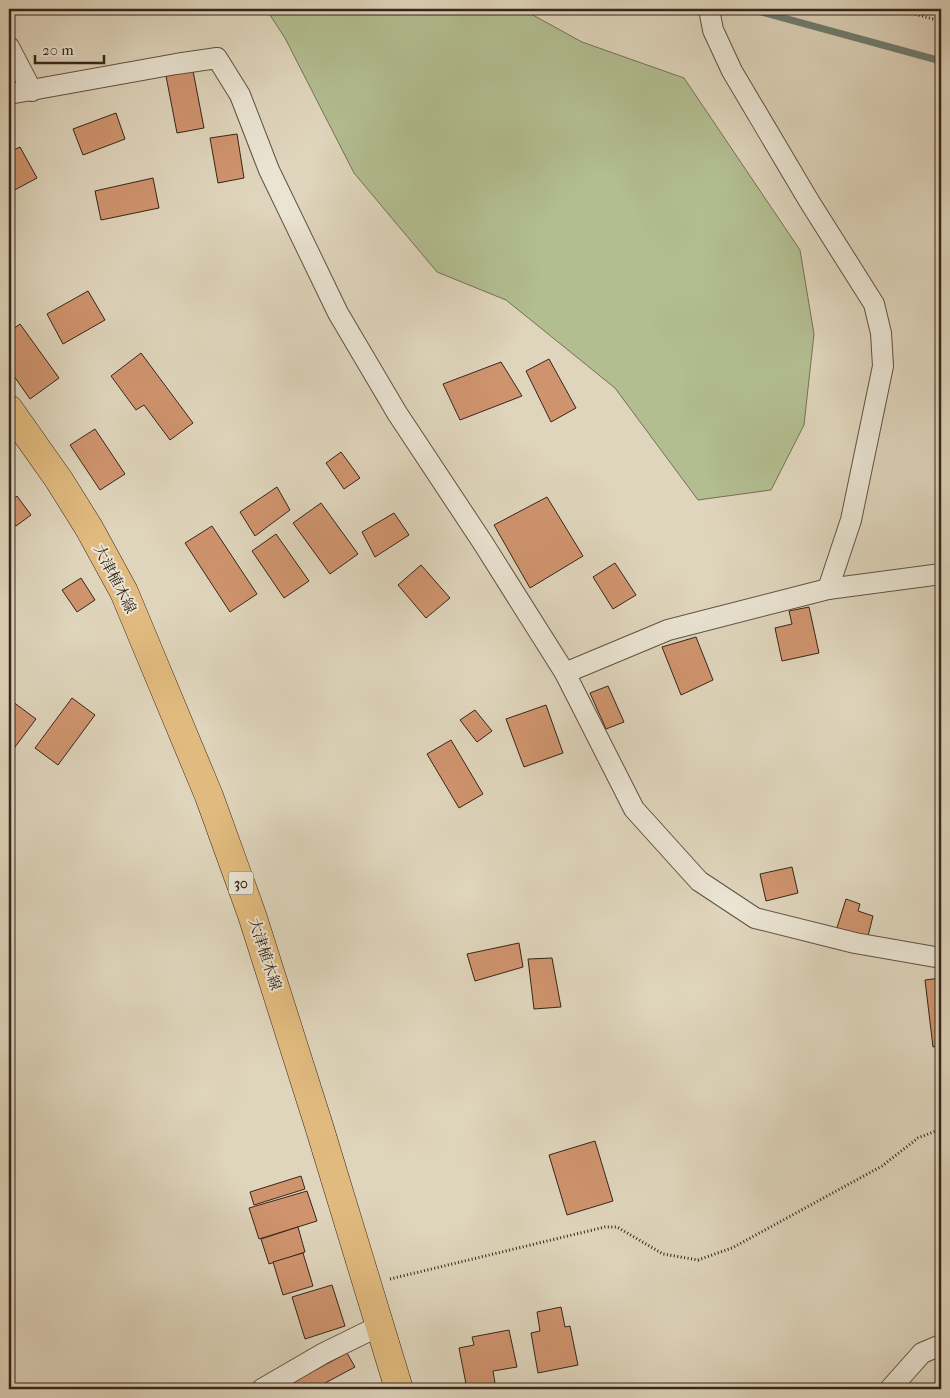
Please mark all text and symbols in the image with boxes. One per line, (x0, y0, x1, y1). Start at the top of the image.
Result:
scale bar (35, 32, 104, 64)
text: 20 m (42, 41, 74, 59)
street label: 大津植木線 (90, 541, 140, 617)
road number: 30 (228, 871, 254, 894)
street label: 大津植木線 (245, 916, 285, 992)

